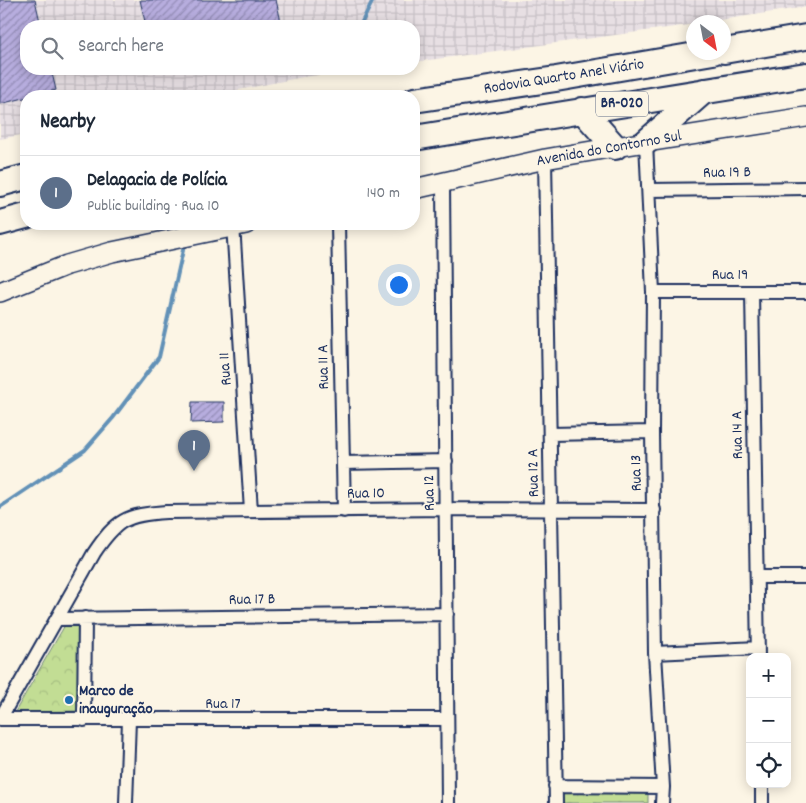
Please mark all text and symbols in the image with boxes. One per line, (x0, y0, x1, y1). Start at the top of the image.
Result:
north arrow (686, 15, 731, 60)
search box (20, 20, 420, 75)
icon: search (38, 34, 66, 62)
text: Search here (78, 34, 164, 61)
street label: Rodovia Quarto Anel Viário (482, 53, 646, 101)
road number: BR-020 (596, 92, 648, 116)
text: Nearby (40, 108, 95, 138)
street label: Avenida do Contorno Sul (535, 125, 684, 173)
street label: Rua 19 B (703, 161, 751, 185)
text: Delagacia de Polícia (87, 168, 227, 195)
text: 1 (54, 182, 58, 205)
text: 140 m (366, 182, 400, 205)
text: Public building · Rua 10 (87, 195, 219, 218)
street label: Rua 19 (712, 264, 748, 287)
your location (386, 272, 412, 298)
street label: Rua 11 A (312, 344, 336, 390)
street label: Rua 11 (213, 352, 239, 386)
street label: Rua 14 A (726, 410, 750, 459)
pin: 1 (178, 430, 210, 471)
street label: Rua 12 A (522, 448, 546, 498)
street label: Rua 13 (625, 455, 649, 491)
street label: Rua 12 (418, 475, 442, 511)
street label: Rua 10 (347, 482, 385, 506)
street label: Rua 17 B (228, 588, 276, 612)
map controls (746, 653, 791, 788)
button: + (746, 653, 791, 698)
place label: Marco de inauguração (79, 680, 153, 721)
street label: Rua 17 (205, 693, 241, 716)
marker: Marco de inauguração (63, 694, 75, 706)
button: − (746, 698, 791, 743)
button: locate (746, 743, 791, 788)

